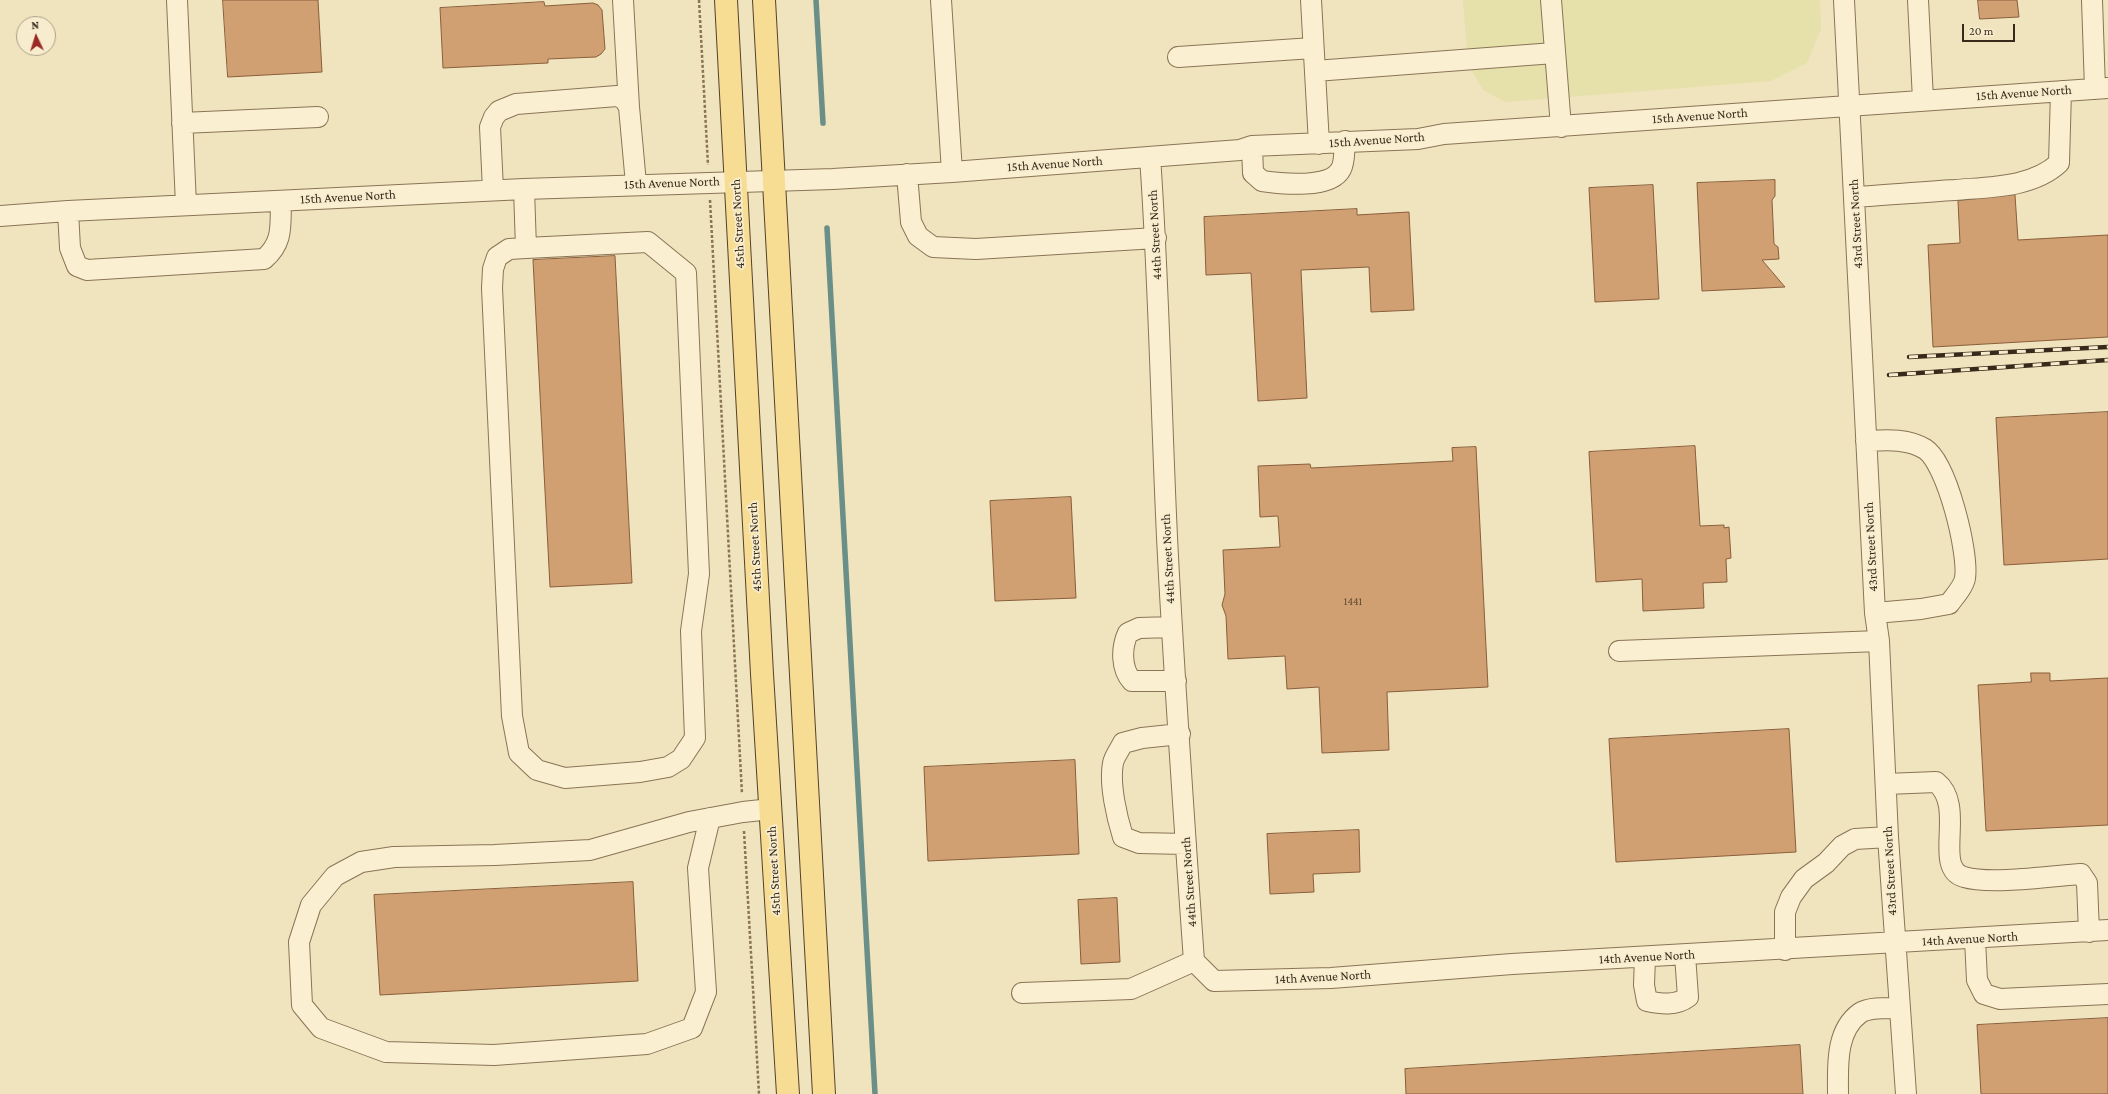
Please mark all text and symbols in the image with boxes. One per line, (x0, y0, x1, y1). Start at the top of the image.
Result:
north arrow (16, 16, 56, 56)
scale bar (1964, 16, 2017, 42)
text: N (31, 19, 39, 31)
text: 20 m (1969, 24, 1993, 38)
street label: 15th Avenue North (1976, 82, 2072, 104)
street label: 15th Avenue North (1652, 105, 1748, 127)
street label: 15th Avenue North (1329, 129, 1425, 151)
street label: 15th Avenue North (1007, 153, 1103, 175)
street label: 15th Avenue North (624, 174, 720, 192)
street label: 45th Street North (728, 179, 748, 269)
street label: 43rd Street North (1846, 179, 1866, 269)
street label: 15th Avenue North (300, 187, 396, 207)
street label: 44th Street North (1145, 189, 1165, 281)
street label: 45th Street North (745, 502, 765, 592)
street label: 43rd Street North (1861, 502, 1881, 592)
street label: 44th Street North (1158, 513, 1178, 605)
house number: 1441 (1344, 595, 1362, 609)
street label: 45th Street North (764, 826, 784, 916)
street label: 43rd Street North (1880, 826, 1900, 916)
street label: 44th Street North (1178, 836, 1200, 928)
street label: 14th Avenue North (1922, 929, 2018, 949)
street label: 14th Avenue North (1599, 947, 1695, 967)
street label: 14th Avenue North (1275, 967, 1371, 987)

